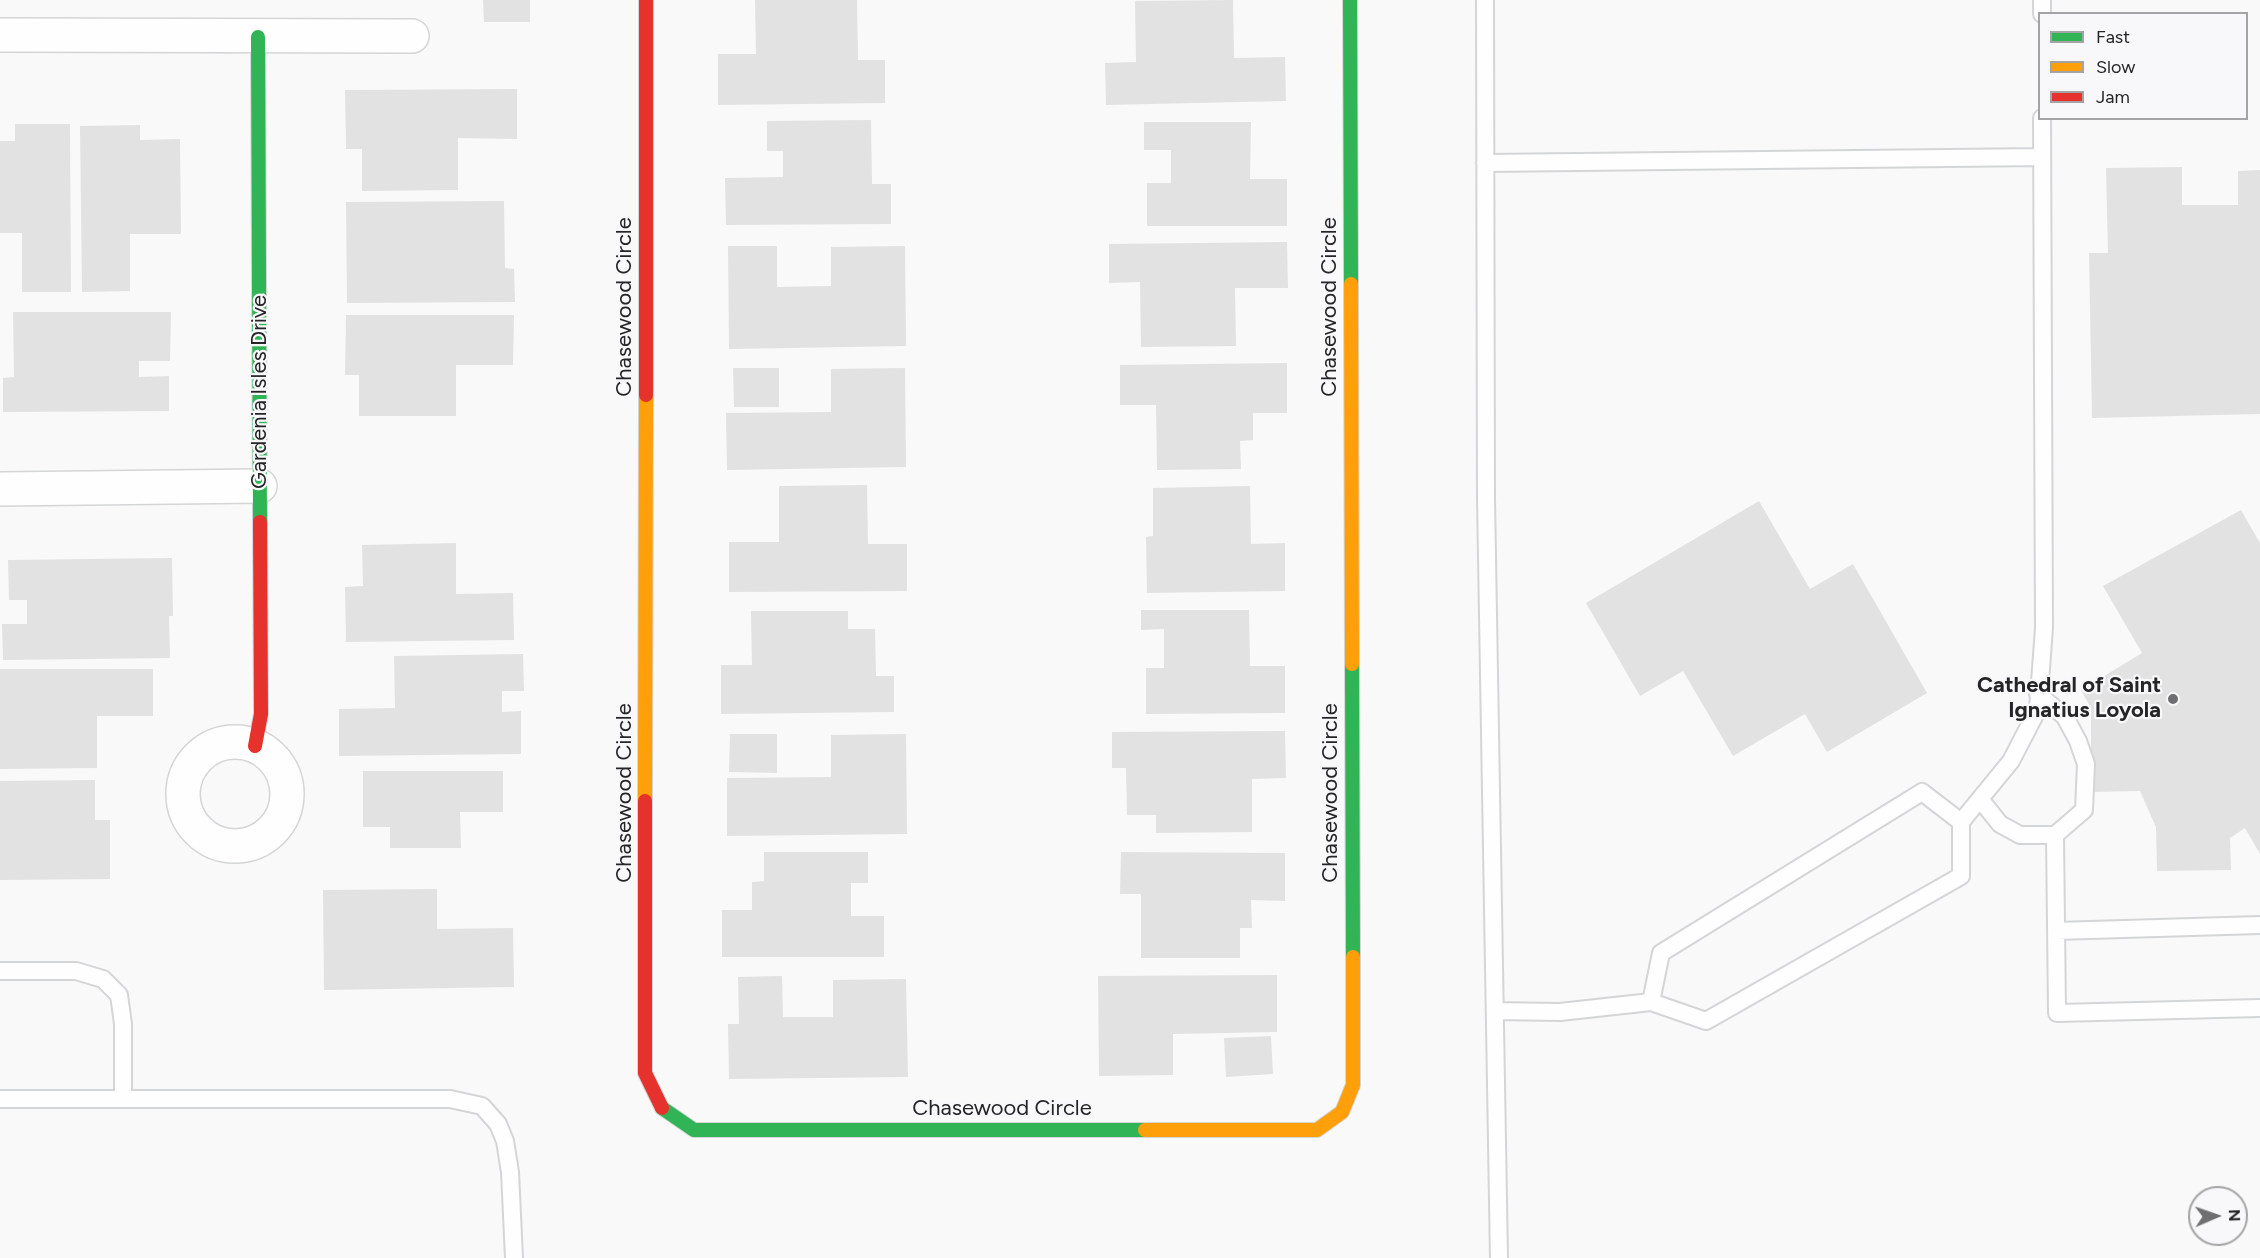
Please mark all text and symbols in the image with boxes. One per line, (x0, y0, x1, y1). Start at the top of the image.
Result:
legend (2038, 12, 2248, 120)
text: Fast (2096, 26, 2130, 48)
text: Slow (2096, 56, 2135, 78)
text: Jam (2096, 86, 2130, 108)
street label: Chasewood Circle (612, 217, 638, 397)
street label: Chasewood Circle (1317, 217, 1343, 397)
street label: Gardenia Isles Drive (247, 295, 273, 489)
place label: Cathedral of Saint Ignatius Loyola (1977, 673, 2161, 724)
marker: Cathedral of Saint Ignatius Loyola (2166, 692, 2180, 706)
street label: Chasewood Circle (612, 703, 638, 883)
street label: Chasewood Circle (1318, 703, 1344, 883)
street label: Chasewood Circle (912, 1096, 1092, 1122)
north arrow (2188, 1186, 2248, 1246)
text: N (2225, 1209, 2244, 1222)

